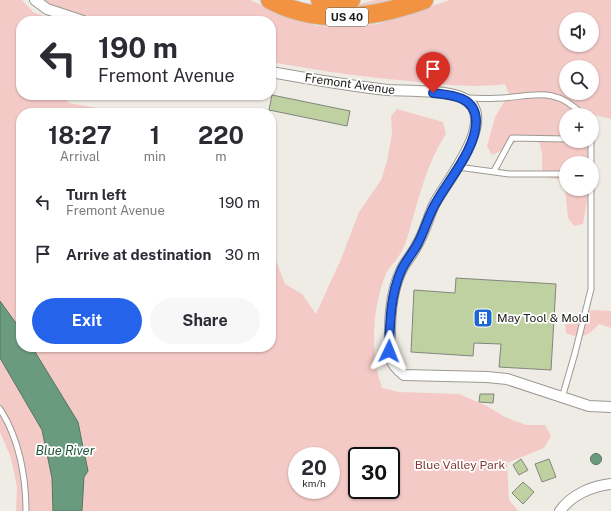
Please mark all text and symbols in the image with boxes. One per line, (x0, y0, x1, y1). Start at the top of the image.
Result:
road number: US 40 (326, 8, 368, 26)
map controls (559, 12, 599, 196)
button: sound (559, 12, 599, 52)
text: 190 m (98, 31, 178, 64)
icon: left (32, 32, 84, 84)
pin (416, 52, 450, 93)
icon: arrive (422, 58, 444, 80)
button: search (559, 60, 599, 100)
text: Fremont Avenue (98, 65, 235, 86)
street label: Fremont Avenue (304, 71, 396, 97)
button: + (559, 108, 599, 148)
text: 18:27 (48, 121, 112, 149)
text: 1 (150, 121, 160, 149)
text: 220 (198, 121, 244, 149)
text: Arrival (60, 149, 100, 164)
text: min (144, 149, 166, 164)
text: m (215, 149, 227, 164)
button: − (559, 156, 599, 196)
text: Turn left (66, 186, 127, 203)
icon: left (32, 191, 54, 213)
text: 190 m (219, 194, 260, 211)
text: Fremont Avenue (66, 203, 165, 218)
icon: arrive (32, 243, 54, 265)
text: Arrive at destination (66, 246, 211, 263)
text: 30 m (225, 246, 260, 263)
button: Exit (32, 298, 142, 344)
button: Share (150, 298, 260, 344)
building icon: May Tool & Mold (472, 307, 494, 329)
place label: May Tool & Mold (497, 311, 589, 325)
position arrow (368, 330, 410, 372)
water label: Blue River (35, 443, 95, 458)
speed limit sign: 30 (348, 447, 400, 499)
text: 20 (301, 456, 327, 480)
park label: Blue Valley Park (415, 458, 505, 472)
text: km/h (302, 477, 326, 489)

